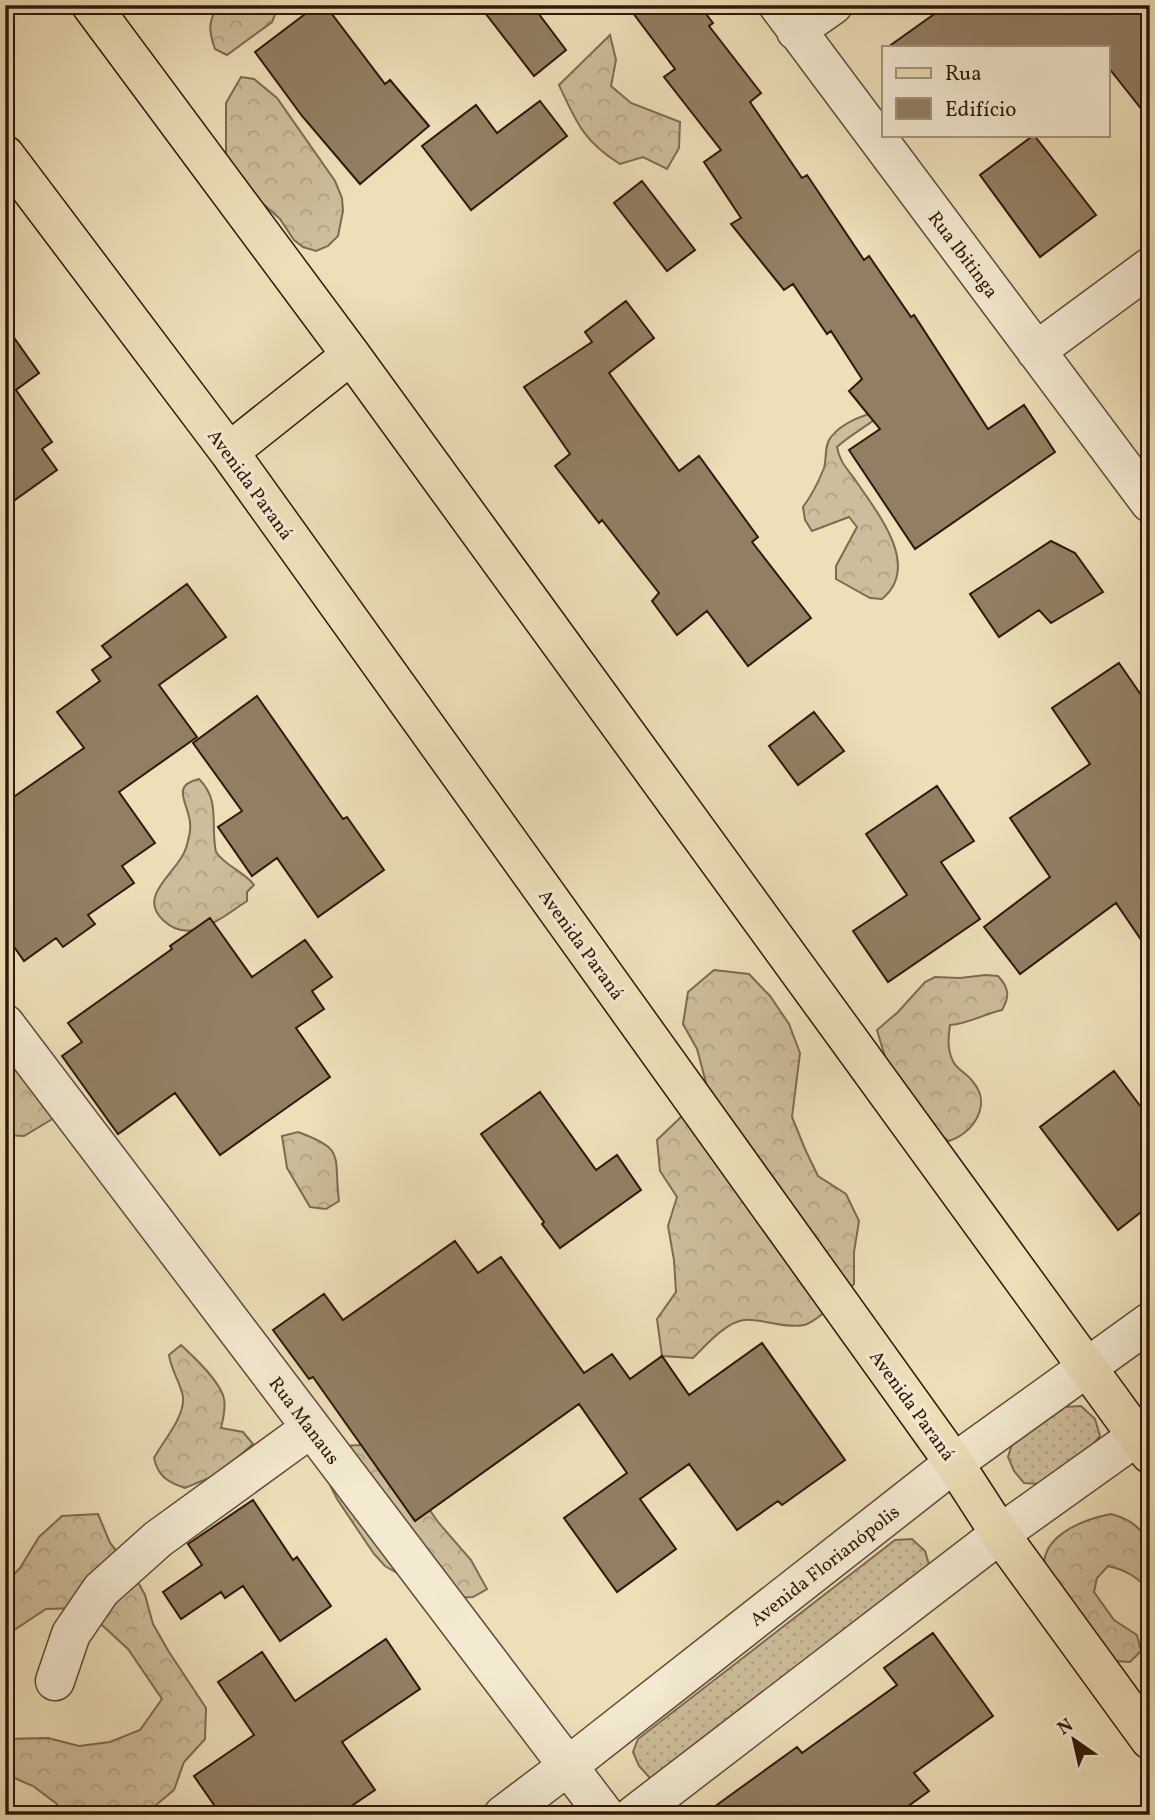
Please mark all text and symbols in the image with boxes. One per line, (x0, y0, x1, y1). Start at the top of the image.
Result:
legend (882, 46, 1110, 136)
text: Rua (945, 60, 982, 89)
text: Edifício (945, 96, 1017, 125)
street label: Rua Ibitinga (921, 206, 1004, 304)
street label: Avenida Paraná (200, 425, 298, 546)
street label: Avenida Paraná (531, 885, 629, 1006)
street label: Avenida Paraná (862, 1346, 960, 1467)
street label: Rua Manaus (262, 1372, 345, 1470)
street label: Avenida Florianópolis (745, 1500, 906, 1633)
north arrow (1040, 1704, 1110, 1774)
text: N (1053, 1713, 1079, 1742)

